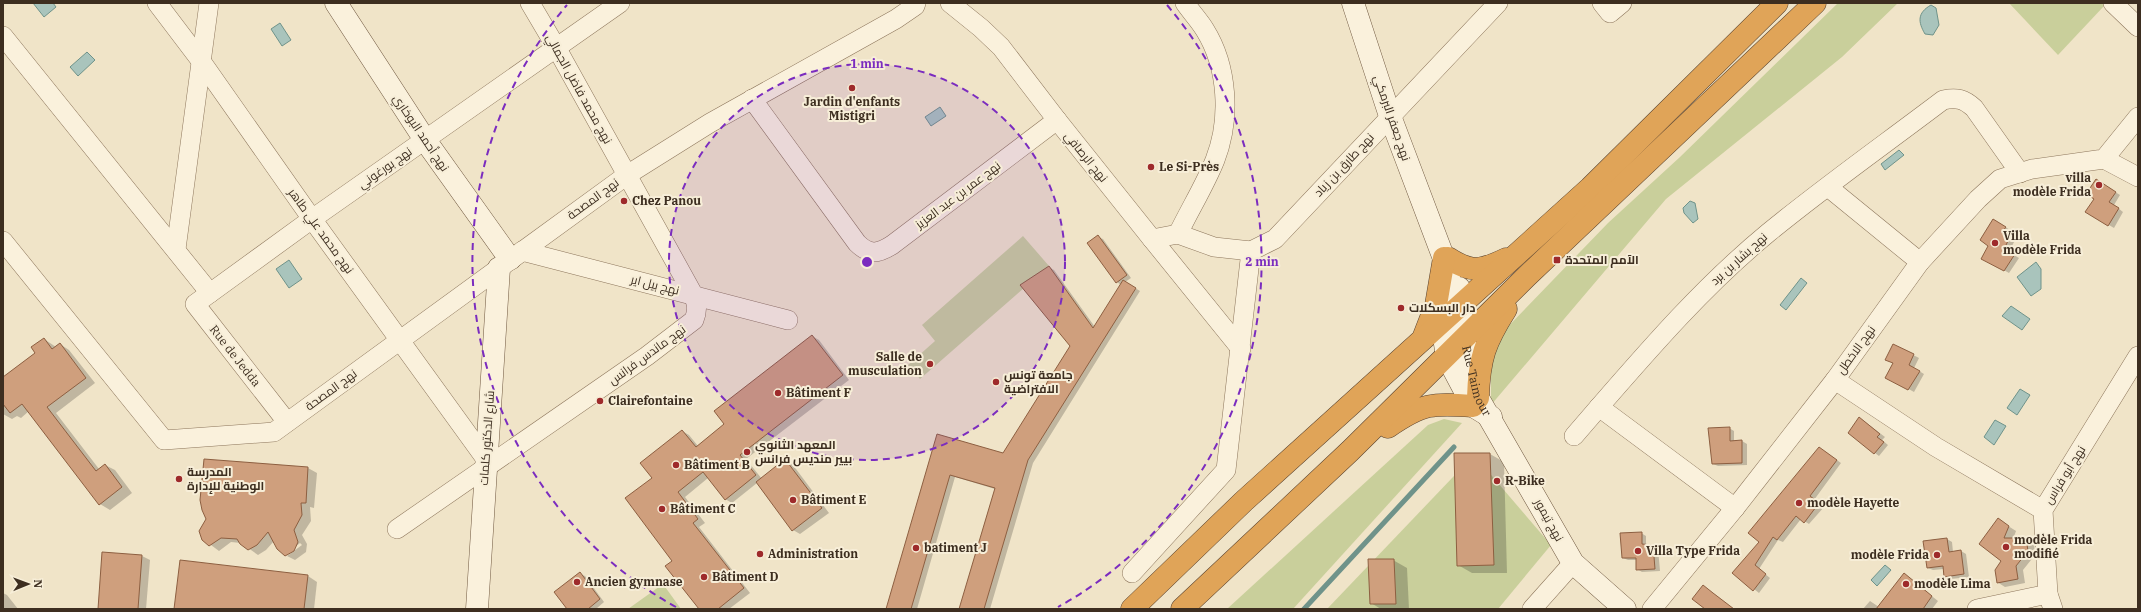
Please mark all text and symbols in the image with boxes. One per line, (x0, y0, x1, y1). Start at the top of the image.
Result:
street label: نهج محمد فاضل الجمالي (540, 31, 616, 148)
text: 1 min (850, 56, 884, 71)
street label: نهج جعفر البرمكي (1368, 73, 1414, 164)
marker: Jardin d'enfants Mistigri (847, 83, 857, 93)
street label: نهج أحمد البوخاري (388, 91, 453, 176)
place label: Jardin d'enfants Mistigri (804, 94, 900, 123)
street label: نهج الرصافي (1059, 128, 1111, 187)
street label: نهج طارق بن زياد (1310, 130, 1378, 200)
street label: نهج بورغوني (355, 143, 416, 194)
street label: نهج عمر بن عبد العزيز (911, 158, 1004, 233)
place label: Le Si-Près (1159, 159, 1219, 174)
marker: Le Si-Près (1146, 162, 1156, 172)
place label: villa modèle Frida (2013, 170, 2091, 199)
street label: نهج المصحة (564, 175, 622, 223)
marker: villa modèle Frida (2094, 180, 2104, 190)
street label: نهج محمد علي طاهر (282, 184, 357, 278)
place label: Chez Panou (632, 193, 701, 208)
marker: Chez Panou (619, 196, 629, 206)
place label: Villa modèle Frida (2003, 228, 2082, 257)
street label: نهج بشار بن برد (1707, 229, 1771, 289)
marker: Villa modèle Frida (1990, 238, 2000, 248)
place label: الآمم المتحدة (1565, 252, 1639, 268)
text: 2 min (1245, 254, 1279, 269)
centre of rings (860, 255, 874, 269)
marker: الآمم المتحدة (1552, 255, 1562, 265)
street label: نهج بيل اير (628, 271, 681, 299)
place label: دار البسكلات (1409, 300, 1476, 316)
marker: دار البسكلات (1396, 303, 1406, 313)
street label: Rue de Jedda (207, 322, 264, 390)
street label: نهج ماندس فرانس (605, 322, 689, 388)
street label: نهج الاخطل (1833, 322, 1879, 378)
street label: Rue Taimour (1459, 344, 1495, 419)
place label: Salle de musculation (848, 349, 922, 378)
marker: Salle de musculation (925, 359, 935, 369)
street label: نهج المصحة (302, 366, 360, 414)
place label: جامعة تونس الافتراضية (1004, 367, 1073, 397)
marker: جامعة تونس الافتراضية (991, 377, 1001, 387)
place label: Bâtiment F (786, 385, 852, 400)
marker: Bâtiment F (773, 388, 783, 398)
street label: شارع الدكتور كلمات (476, 390, 498, 486)
place label: Clairefontaine (608, 393, 693, 408)
marker: Clairefontaine (595, 396, 605, 406)
place label: المعهد الثانوي بيير منديس فرانس (755, 437, 852, 467)
street label: نهج أبو فراس (2041, 443, 2089, 507)
marker: المعهد الثانوي بيير منديس فرانس (742, 447, 752, 457)
place label: Bâtiment B (684, 457, 750, 472)
marker: Bâtiment B (671, 460, 681, 470)
place label: المدرسة الوطنية للإدارة (187, 464, 264, 494)
place label: R-Bike (1505, 473, 1545, 488)
marker: المدرسة الوطنية للإدارة (174, 474, 184, 484)
marker: R-Bike (1492, 476, 1502, 486)
place label: Bâtiment E (801, 492, 867, 507)
marker: Bâtiment E (788, 495, 798, 505)
street label: نهج تيمور (1530, 495, 1567, 544)
place label: modèle Hayette (1807, 495, 1899, 510)
marker: modèle Hayette (1794, 498, 1804, 508)
place label: Bâtiment C (670, 501, 736, 516)
marker: Bâtiment C (657, 504, 667, 514)
place label: modèle Frida modifié (2014, 532, 2093, 561)
place label: batiment J (924, 540, 987, 555)
marker: modèle Frida modifié (2001, 542, 2011, 552)
marker: batiment J (911, 543, 921, 553)
place label: Villa Type Frida (1646, 543, 1740, 558)
place label: Administration (768, 546, 858, 561)
marker: Villa Type Frida (1633, 546, 1643, 556)
place label: modèle Frida (1851, 547, 1929, 562)
marker: Administration (755, 549, 765, 559)
marker: modèle Frida (1932, 550, 1942, 560)
north arrow (8, 564, 48, 604)
place label: Bâtiment D (712, 569, 779, 584)
marker: Bâtiment D (699, 572, 709, 582)
place label: Ancien gymnase (585, 574, 683, 589)
place label: modèle Lima (1914, 576, 1991, 591)
marker: Ancien gymnase (572, 577, 582, 587)
text: N (31, 579, 45, 589)
marker: modèle Lima (1901, 579, 1911, 589)

